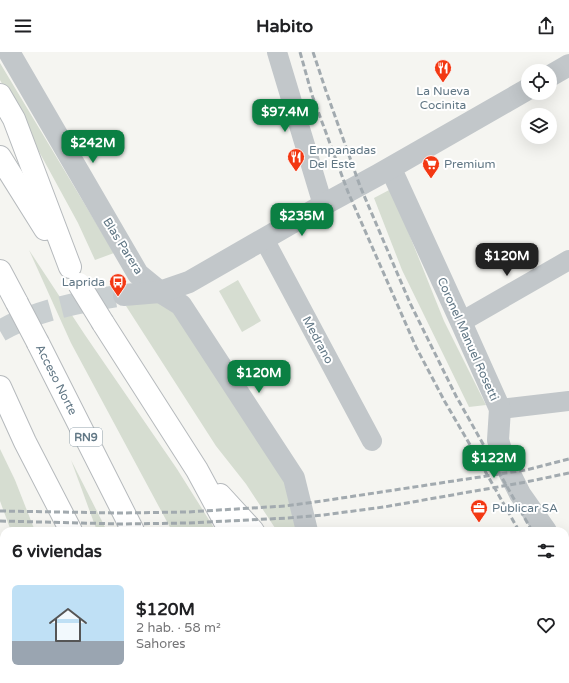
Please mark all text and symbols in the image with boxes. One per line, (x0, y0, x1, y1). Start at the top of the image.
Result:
icon: menu (12, 15, 34, 37)
text: Habito (256, 15, 313, 37)
icon: share (535, 15, 557, 37)
restaurant icon: La Nueva Cocinita (433, 58, 453, 83)
map controls (521, 64, 557, 144)
button: locate (521, 64, 557, 100)
place label: La Nueva Cocinita (416, 84, 470, 112)
pin: $97.4M (252, 99, 318, 133)
text: $97.4M (261, 104, 309, 120)
button: layers (521, 108, 557, 144)
pin: $242M (65, 130, 121, 164)
text: $242M (70, 135, 116, 151)
place label: Empanadas Del Este (309, 143, 376, 171)
restaurant icon: Empanadas Del Este (286, 147, 306, 172)
supermarket icon: Premium (421, 154, 441, 179)
place label: Premium (444, 157, 496, 171)
pin: $235M (274, 203, 330, 237)
text: $235M (279, 208, 325, 224)
street label: Blas Parera (100, 215, 146, 277)
pin: $120M (479, 243, 535, 277)
text: $120M (484, 248, 530, 264)
bus stop icon: Laprida (108, 272, 128, 297)
place label: Laprida (62, 275, 105, 289)
street label: Coronel Manuel Rosetti (434, 275, 502, 403)
street label: Medrano (300, 314, 336, 366)
street label: Acceso Norte (33, 342, 80, 417)
pin: $120M (231, 360, 287, 394)
text: $120M (236, 365, 282, 381)
road number: RN9 (70, 428, 102, 446)
pin: $122M (466, 445, 522, 479)
text: $122M (471, 450, 517, 466)
office icon: Publicar SA (469, 498, 489, 523)
place label: Publicar SA (492, 501, 558, 515)
icon: filters (535, 540, 557, 562)
text: 6 viviendas (12, 541, 102, 562)
text: $120M (136, 599, 195, 620)
icon: home (44, 601, 92, 649)
icon: heart (535, 614, 557, 636)
text: 2 hab. · 58 m² (136, 620, 221, 636)
text: Sahores (136, 636, 186, 652)

